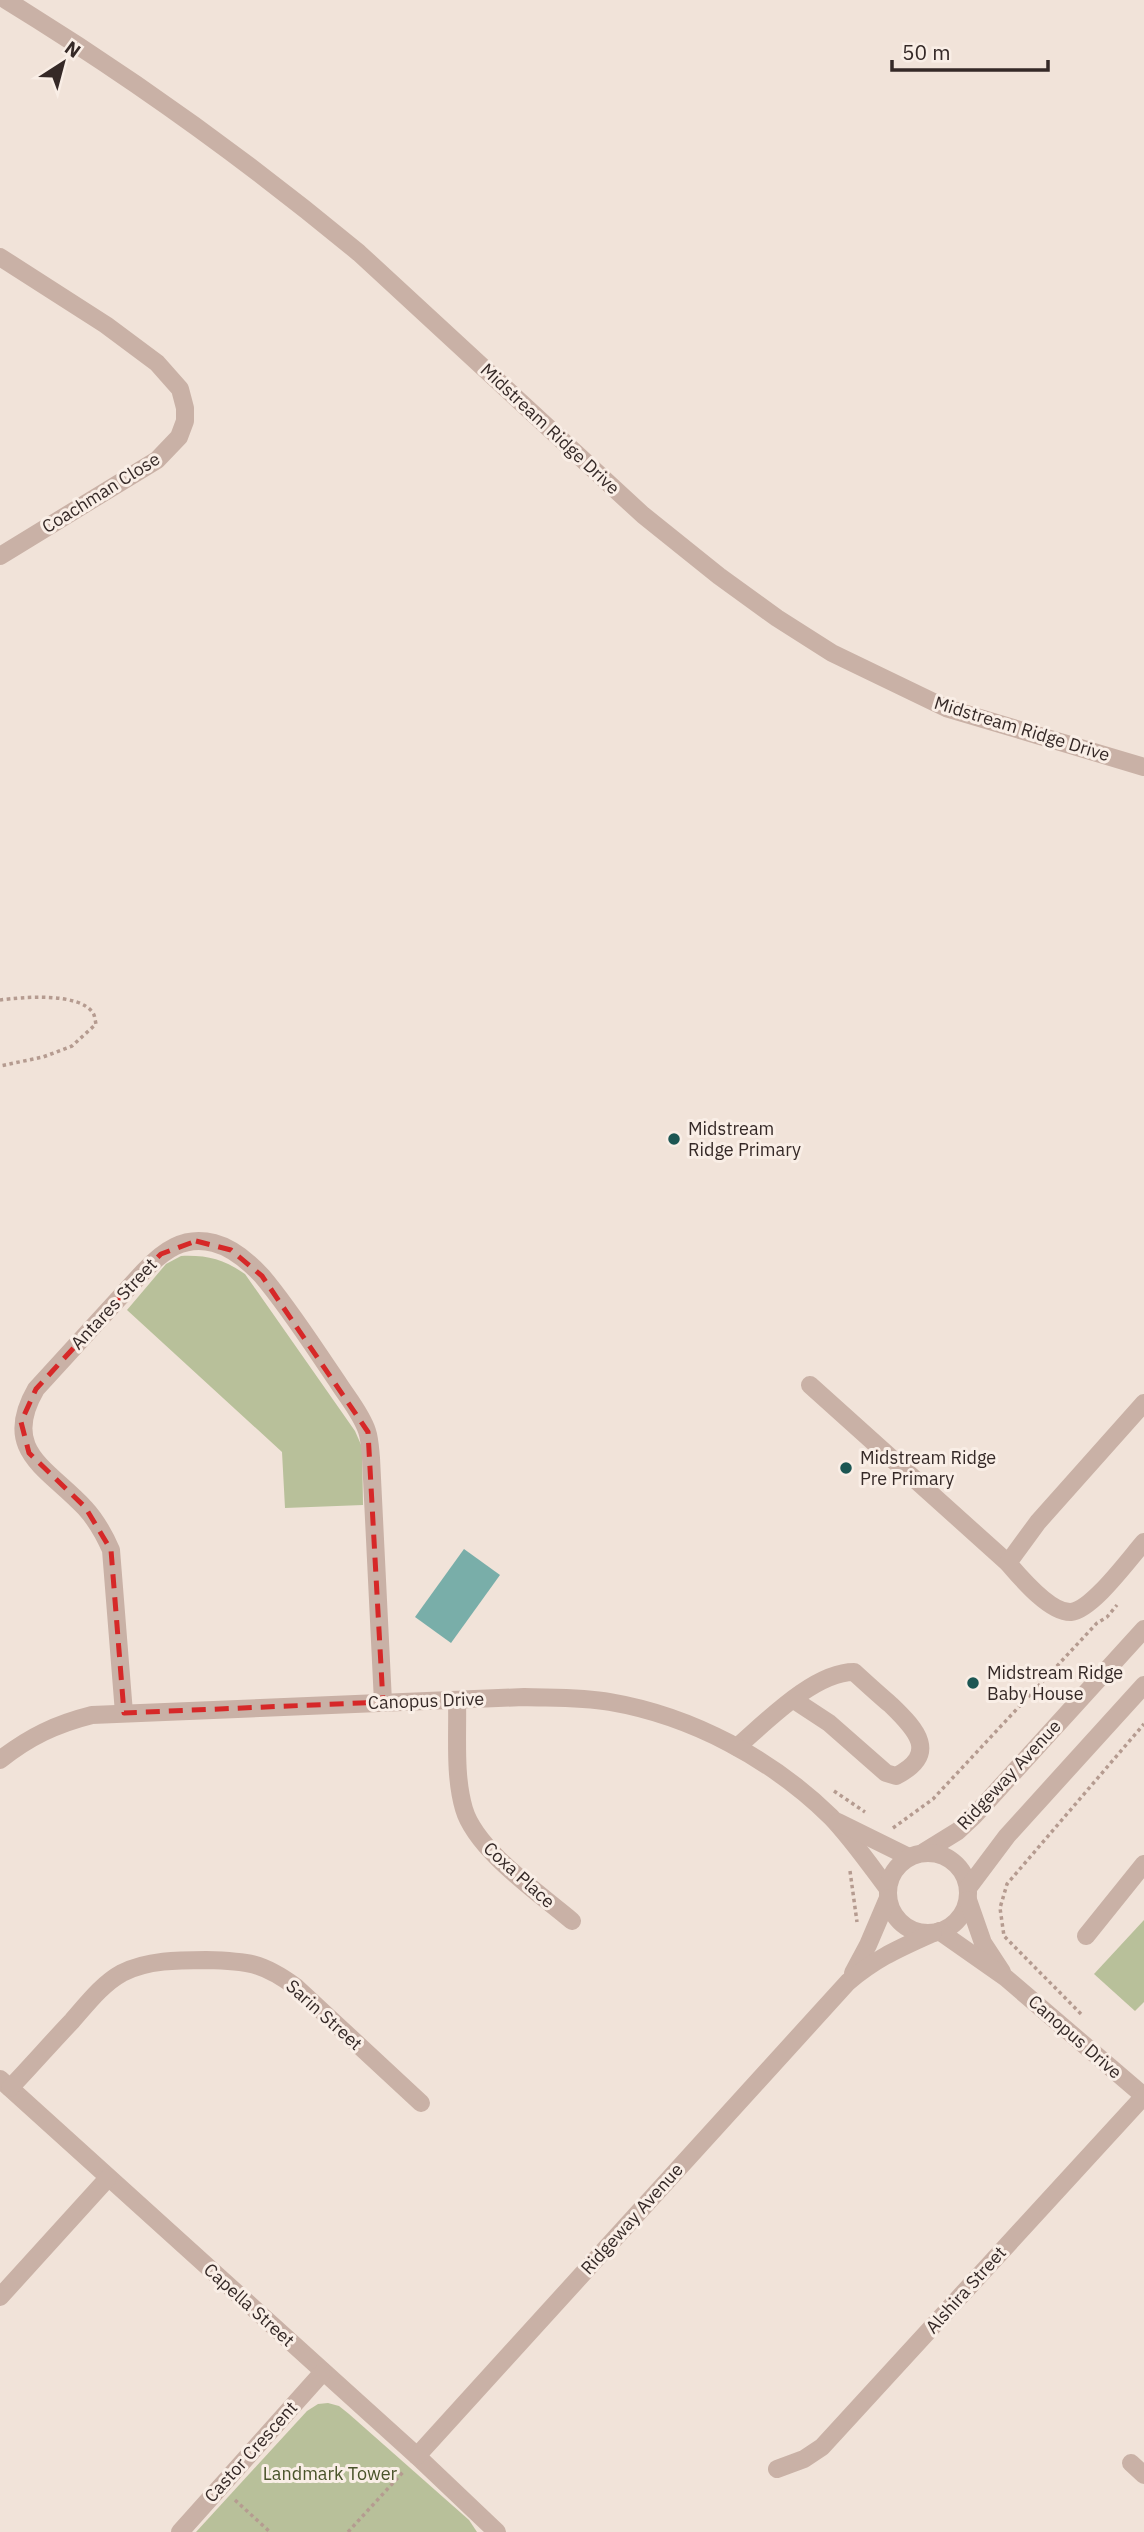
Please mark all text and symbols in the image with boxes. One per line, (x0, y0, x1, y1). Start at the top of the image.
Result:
north arrow (28, 28, 98, 98)
scale bar (892, 28, 1048, 72)
text: N (60, 35, 86, 63)
text: 50 m (902, 38, 951, 66)
street label: Midstream Ridge Drive (476, 358, 625, 499)
street label: Coachman Close (38, 447, 164, 538)
street label: Midstream Ridge Drive (932, 691, 1113, 766)
place label: Midstream Ridge Primary (688, 1117, 801, 1161)
marker: Midstream Ridge Primary (666, 1131, 682, 1147)
street label: Antares Street (66, 1253, 162, 1354)
place label: Midstream Ridge Pre Primary (860, 1446, 996, 1490)
marker: Midstream Ridge Pre Primary (838, 1460, 854, 1476)
place label: Midstream Ridge Baby House (987, 1661, 1123, 1705)
marker: Midstream Ridge Baby House (965, 1675, 981, 1691)
street label: Canopus Drive (367, 1687, 485, 1714)
street label: Ridgeway Avenue (952, 1715, 1066, 1834)
street label: Coxa Place (479, 1837, 560, 1913)
street label: Sarin Street (281, 1974, 367, 2055)
street label: Canopus Drive (1024, 1990, 1127, 2084)
street label: Ridgeway Avenue (576, 2158, 688, 2279)
street label: Alshira Street (920, 2241, 1011, 2338)
street label: Capella Street (199, 2258, 299, 2351)
street label: Castor Crescent (199, 2396, 302, 2507)
park label: Landmark Tower (263, 2462, 398, 2485)

